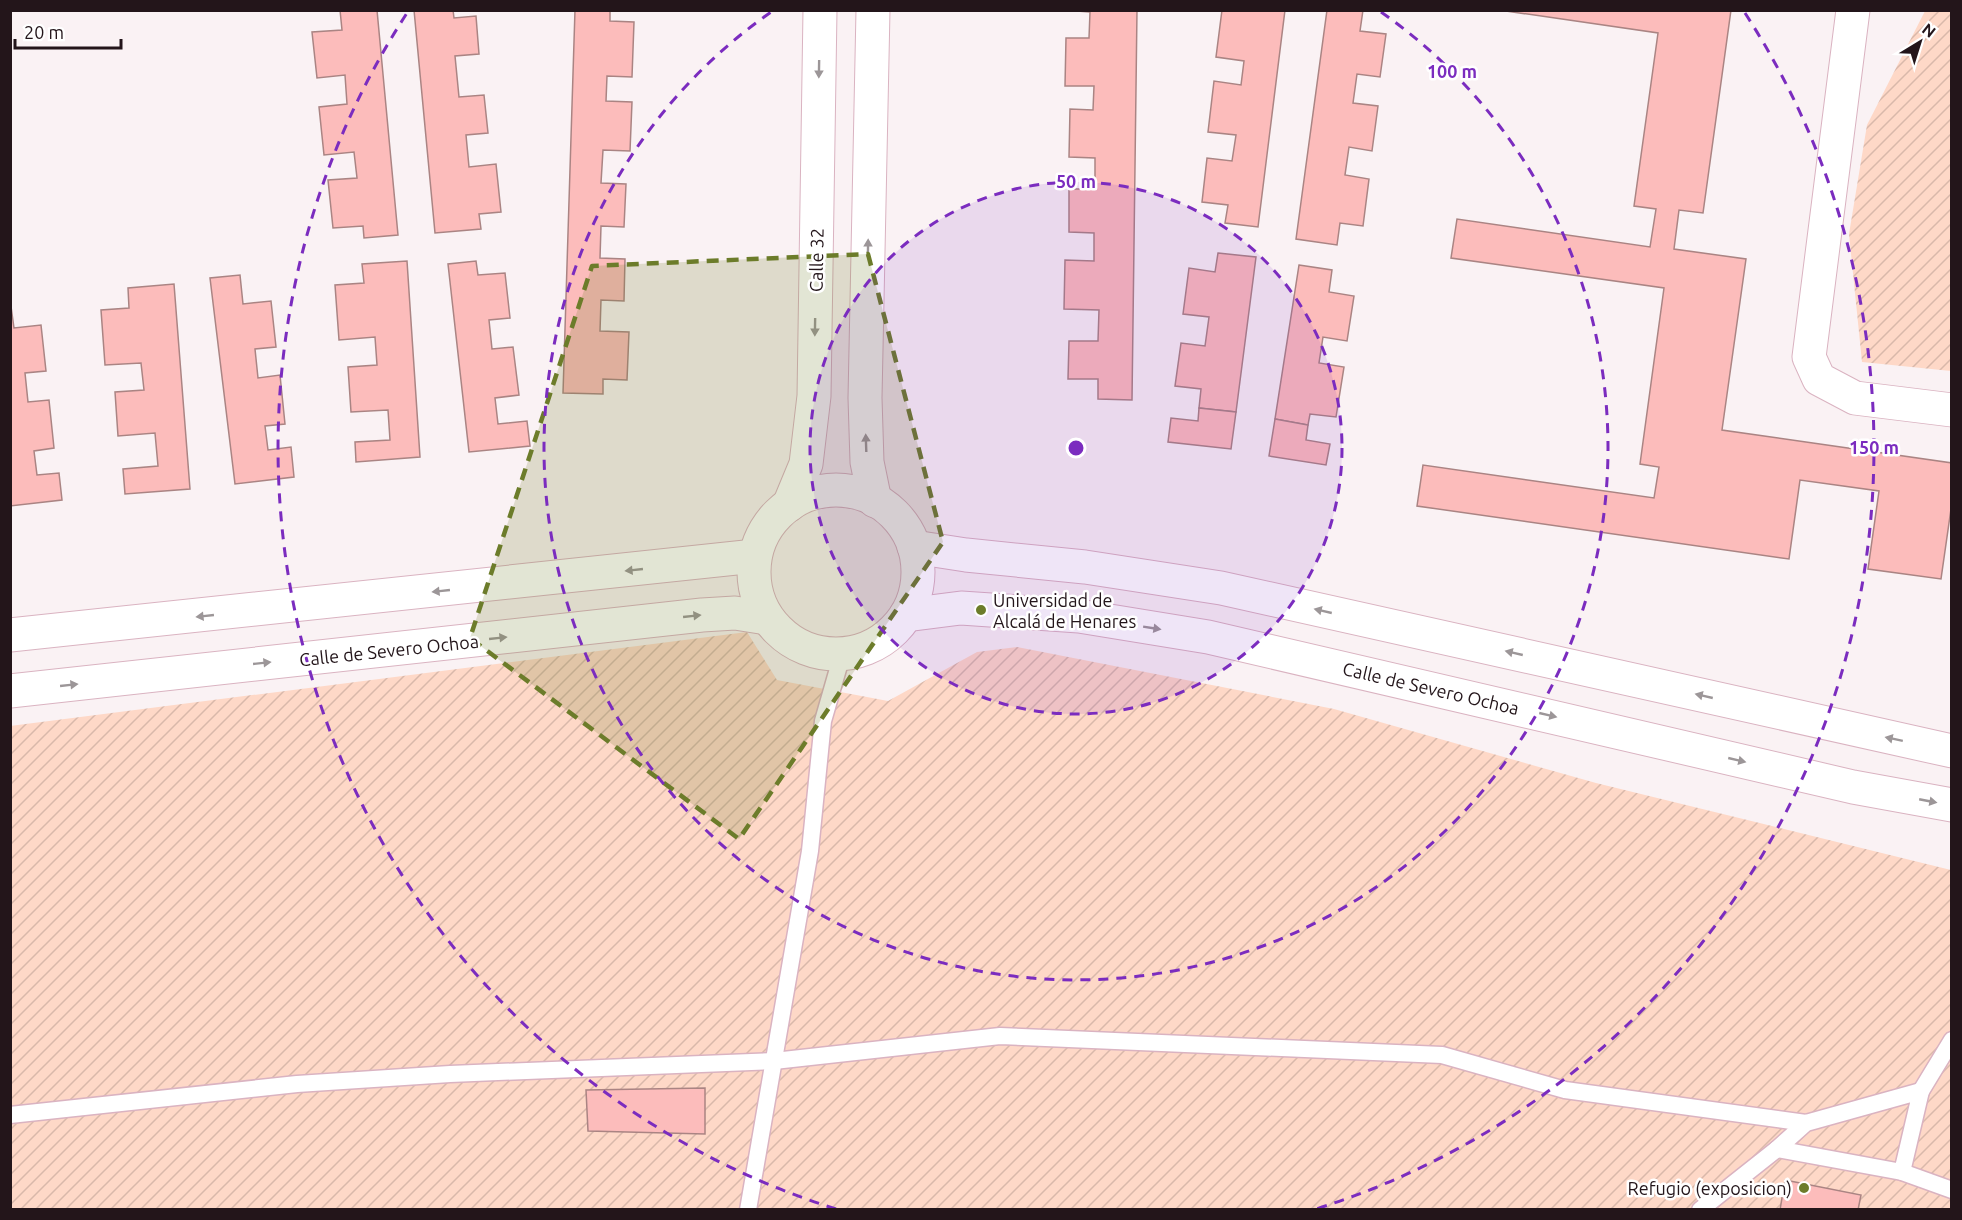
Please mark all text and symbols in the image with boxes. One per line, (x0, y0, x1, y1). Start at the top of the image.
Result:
scale bar (15, 12, 122, 50)
north arrow (1890, 12, 1950, 72)
text: N (1919, 19, 1939, 41)
text: 20 m (24, 22, 64, 42)
one-way arrow (814, 59, 824, 78)
text: 100 m (1427, 61, 1477, 81)
text: 50 m (1056, 171, 1096, 191)
street label: Calle 32 (805, 228, 827, 292)
one-way arrow (863, 239, 873, 258)
one-way arrow (810, 317, 820, 336)
one-way arrow (861, 434, 871, 453)
text: 150 m (1849, 437, 1899, 457)
centre of rings (1066, 438, 1086, 458)
one-way arrow (625, 565, 644, 575)
one-way arrow (431, 586, 450, 596)
place label: Universidad de Alcalá de Henares (993, 590, 1136, 631)
marker: Universidad de Alcalá de Henares (974, 603, 988, 617)
one-way arrow (1314, 606, 1333, 615)
one-way arrow (195, 611, 214, 621)
one-way arrow (682, 611, 701, 621)
one-way arrow (1143, 623, 1162, 632)
street label: Calle de Severo Ochoa (298, 631, 480, 669)
one-way arrow (489, 633, 508, 642)
one-way arrow (1504, 648, 1523, 658)
street label: Calle de Severo Ochoa (1341, 658, 1521, 718)
one-way arrow (253, 659, 272, 668)
one-way arrow (59, 680, 78, 690)
one-way arrow (1695, 691, 1713, 701)
one-way arrow (1538, 711, 1557, 721)
one-way arrow (1885, 734, 1904, 743)
one-way arrow (1728, 755, 1747, 765)
one-way arrow (1919, 797, 1938, 806)
place label: Refugio (exposicion) (1628, 1178, 1792, 1199)
marker: Refugio (exposicion) (1797, 1181, 1811, 1195)

